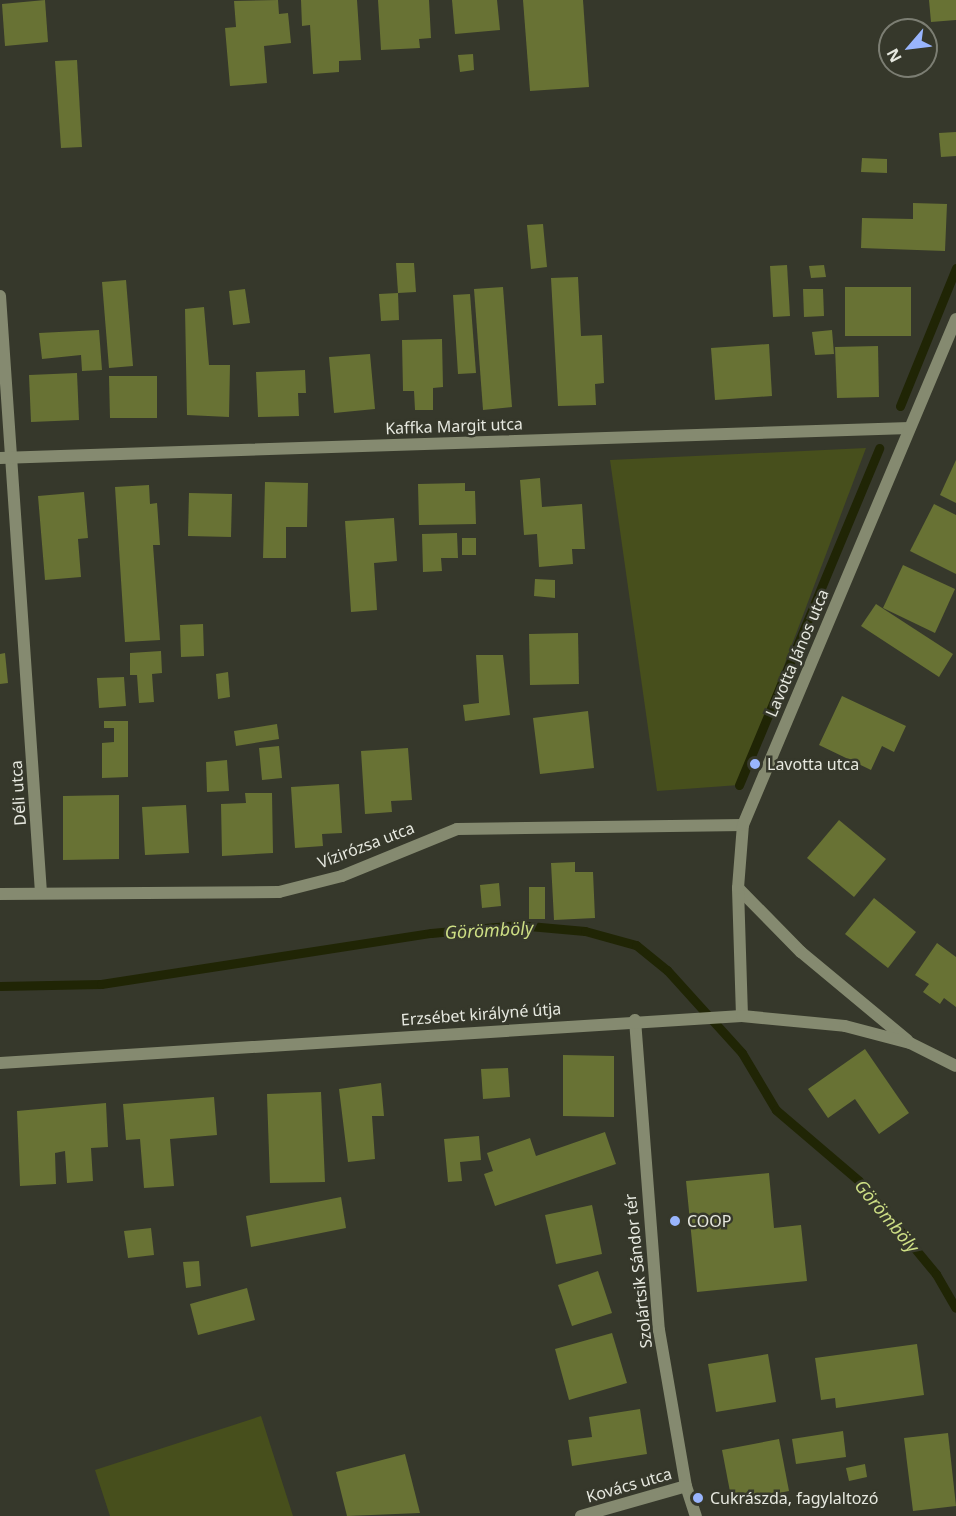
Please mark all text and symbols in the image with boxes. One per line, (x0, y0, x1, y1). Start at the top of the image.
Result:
north arrow (878, 18, 938, 78)
text: N (881, 45, 907, 66)
street label: Kaffka Margit utca (385, 414, 523, 438)
street label: Lavotta János utca (761, 586, 833, 720)
place label: Lavotta utca (767, 754, 859, 774)
marker: Lavotta utca (748, 757, 762, 771)
street label: Déli utca (6, 760, 30, 826)
street label: Vízirózsa utca (315, 818, 417, 872)
water label: Görömböly (444, 917, 534, 943)
street label: Erzsébet királyné útja (400, 999, 562, 1029)
water label: Görömböly (850, 1175, 924, 1257)
street label: Szolártsik Sándor tér (620, 1193, 656, 1349)
place label: COOP (687, 1211, 731, 1231)
marker: COOP (668, 1214, 682, 1228)
street label: Kovács utca (584, 1464, 674, 1506)
place label: Cukrászda, fagylaltozó (710, 1488, 878, 1508)
marker: Cukrászda, fagylaltozó (691, 1491, 705, 1505)

